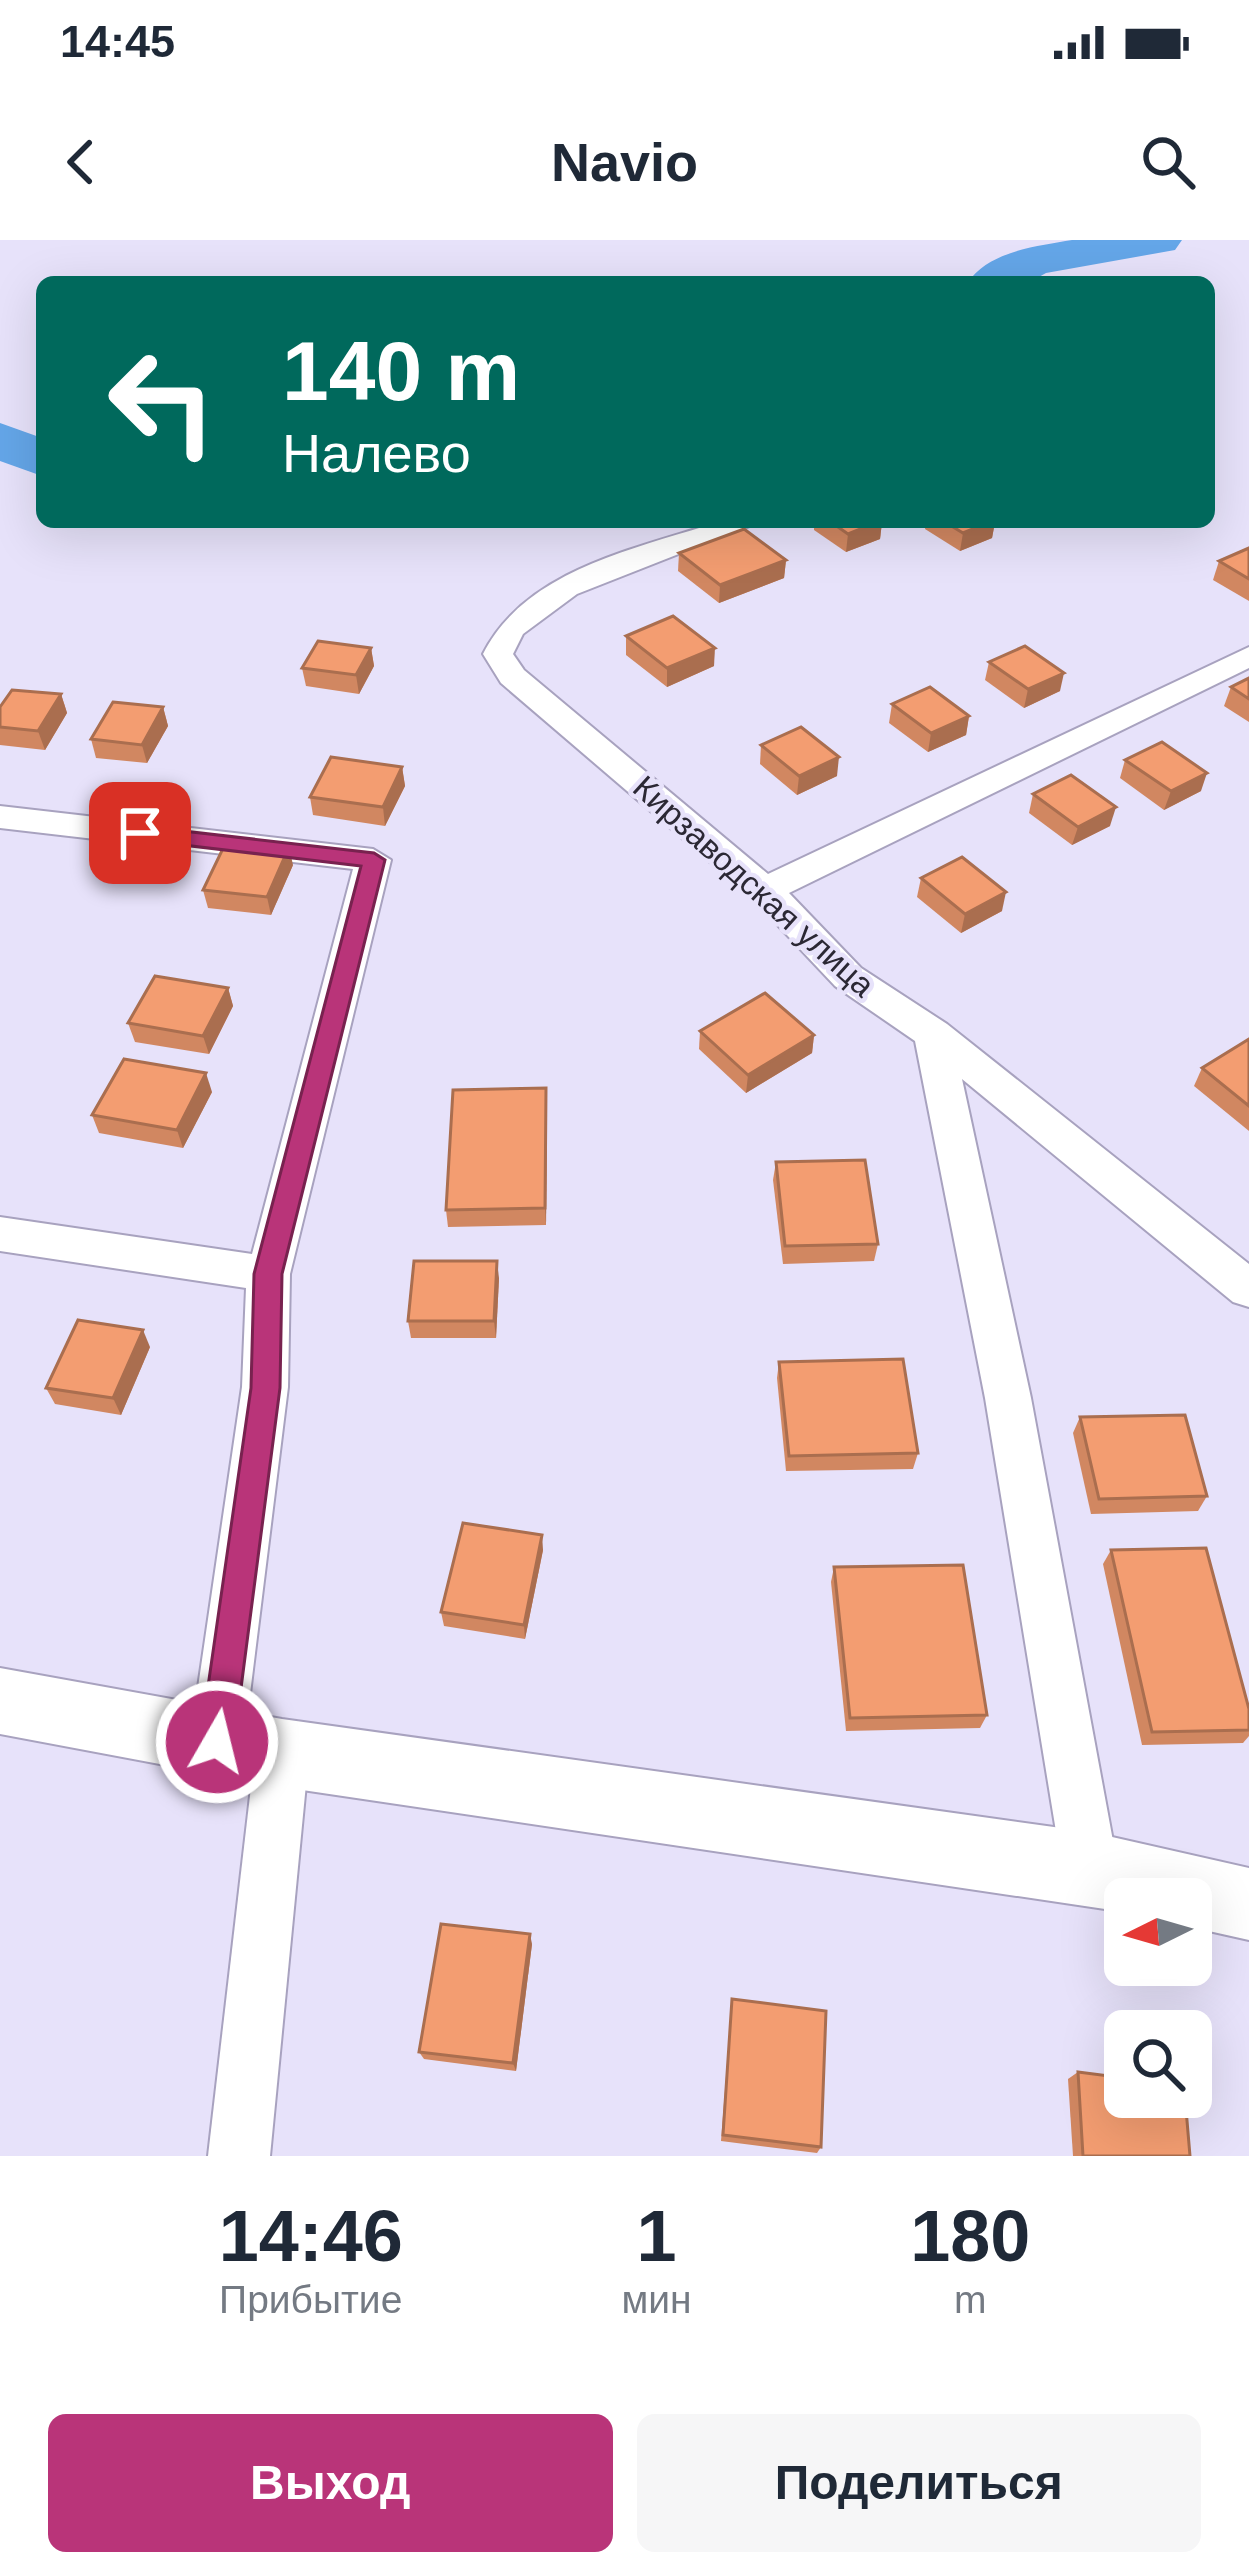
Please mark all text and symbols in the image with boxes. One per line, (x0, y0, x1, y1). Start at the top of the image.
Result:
text: 14:45 (60, 16, 175, 67)
icon: back (48, 129, 114, 195)
icon: search (1135, 129, 1201, 195)
text: Navio (551, 132, 698, 192)
icon: left (84, 324, 240, 480)
text: 140 m (282, 324, 520, 418)
text: Налево (282, 423, 471, 483)
street label: Кирзаводская улица (626, 768, 882, 1004)
pin (89, 782, 191, 884)
icon: arrive (107, 800, 173, 866)
position arrow (154, 1679, 280, 1805)
north arrow (1104, 1878, 1212, 1986)
map controls (1104, 1878, 1212, 2118)
button: search (1104, 2010, 1212, 2118)
text: 14:46 (219, 2196, 403, 2276)
text: 1 (636, 2196, 677, 2276)
text: 180 (910, 2196, 1030, 2276)
text: Прибытие (219, 2278, 402, 2321)
text: мин (621, 2278, 692, 2321)
text: m (954, 2278, 987, 2321)
button: Выход (48, 2414, 613, 2552)
button: Поделиться (637, 2414, 1201, 2552)

